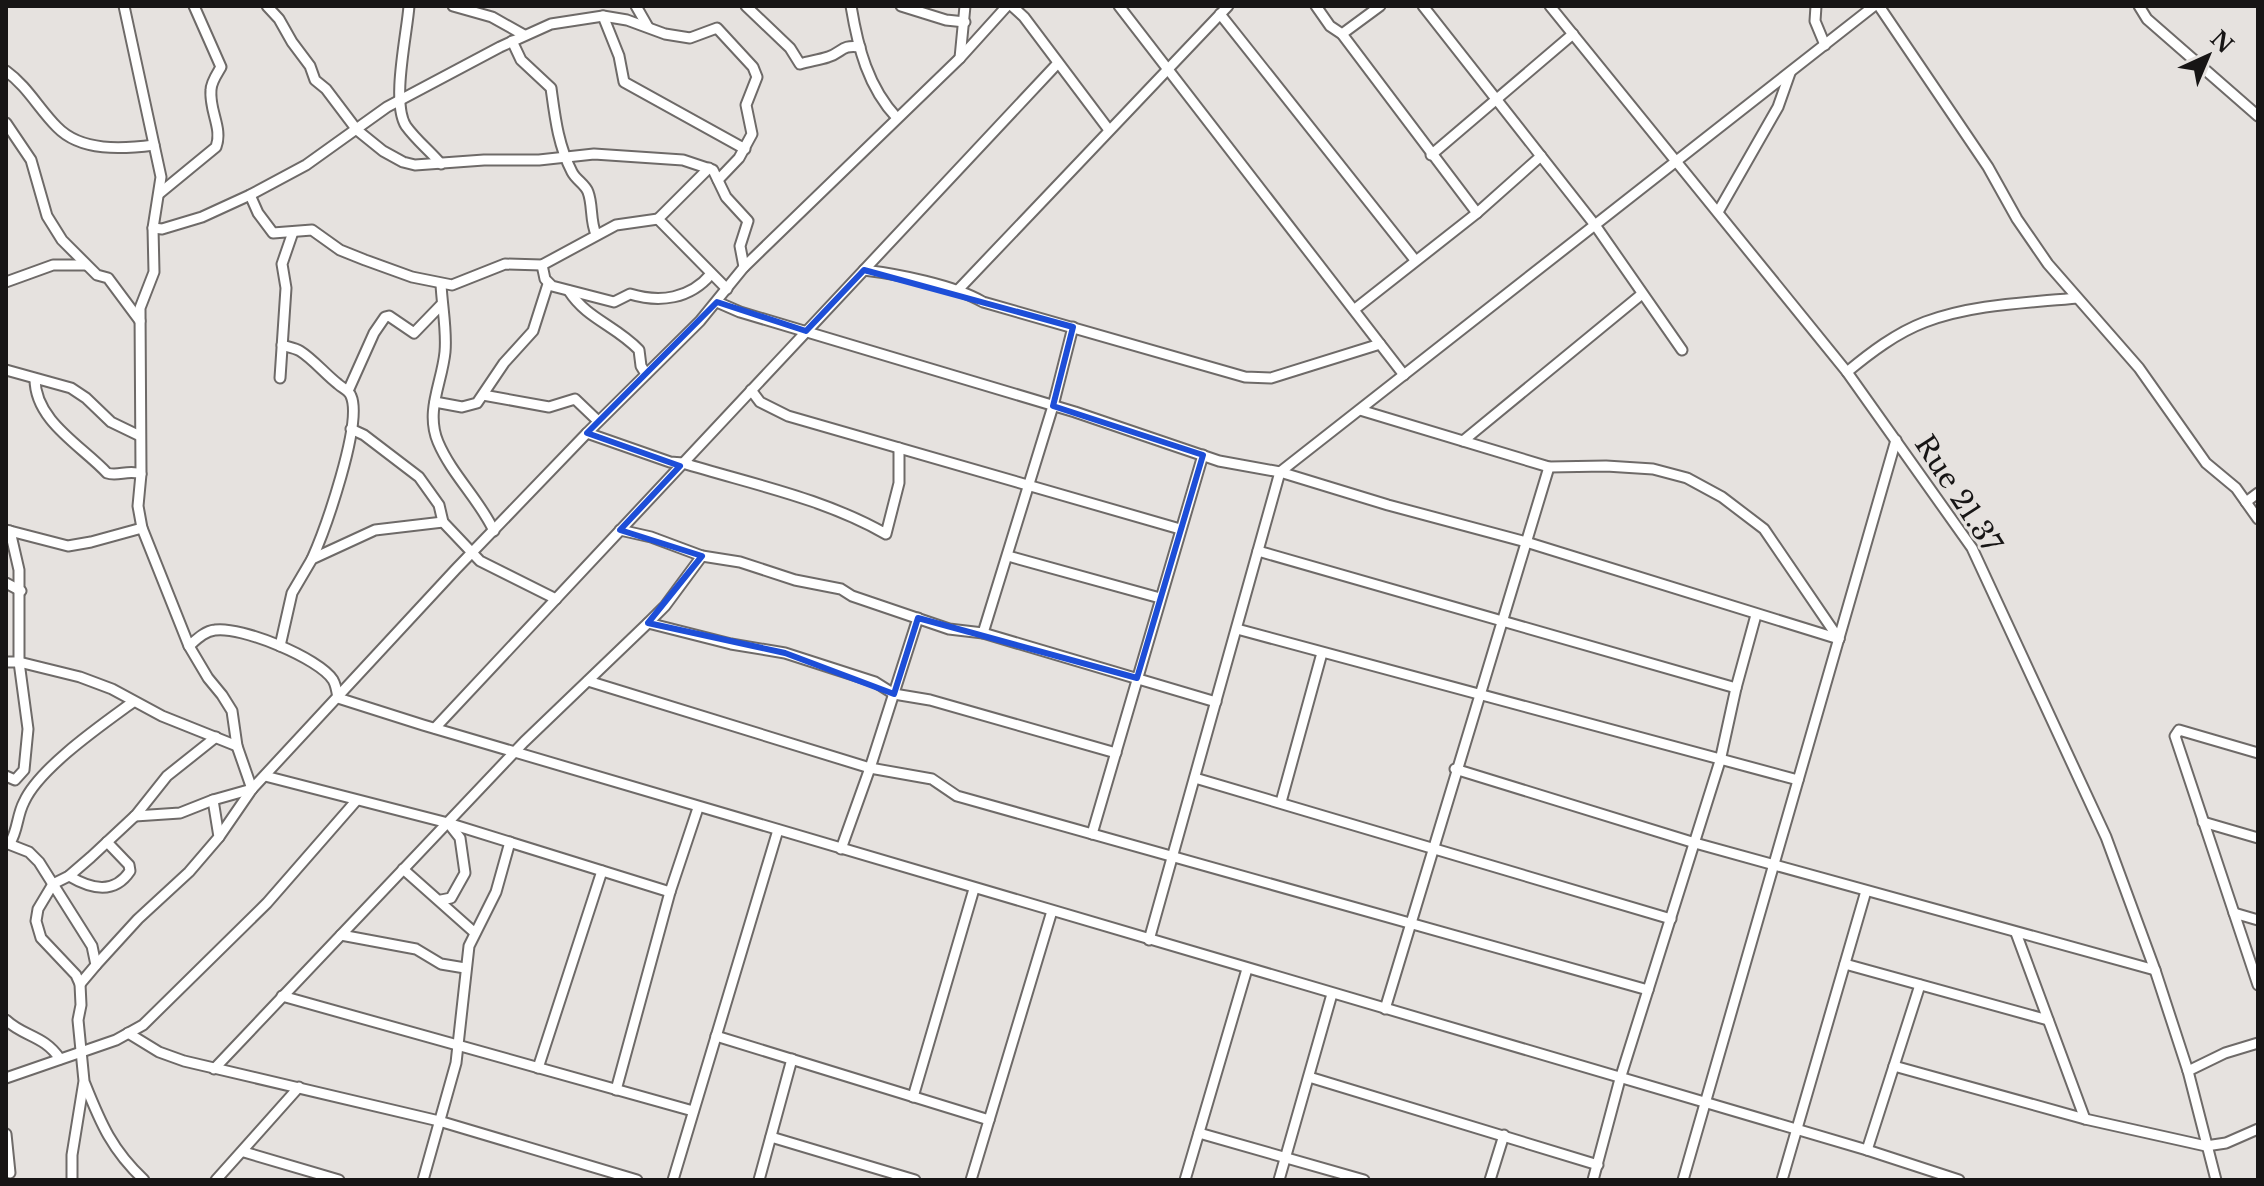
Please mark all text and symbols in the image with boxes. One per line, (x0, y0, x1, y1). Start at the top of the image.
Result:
north arrow (2168, 16, 2248, 96)
text: N (2205, 25, 2239, 59)
street label: Rue 21.37 (1907, 429, 2010, 560)

